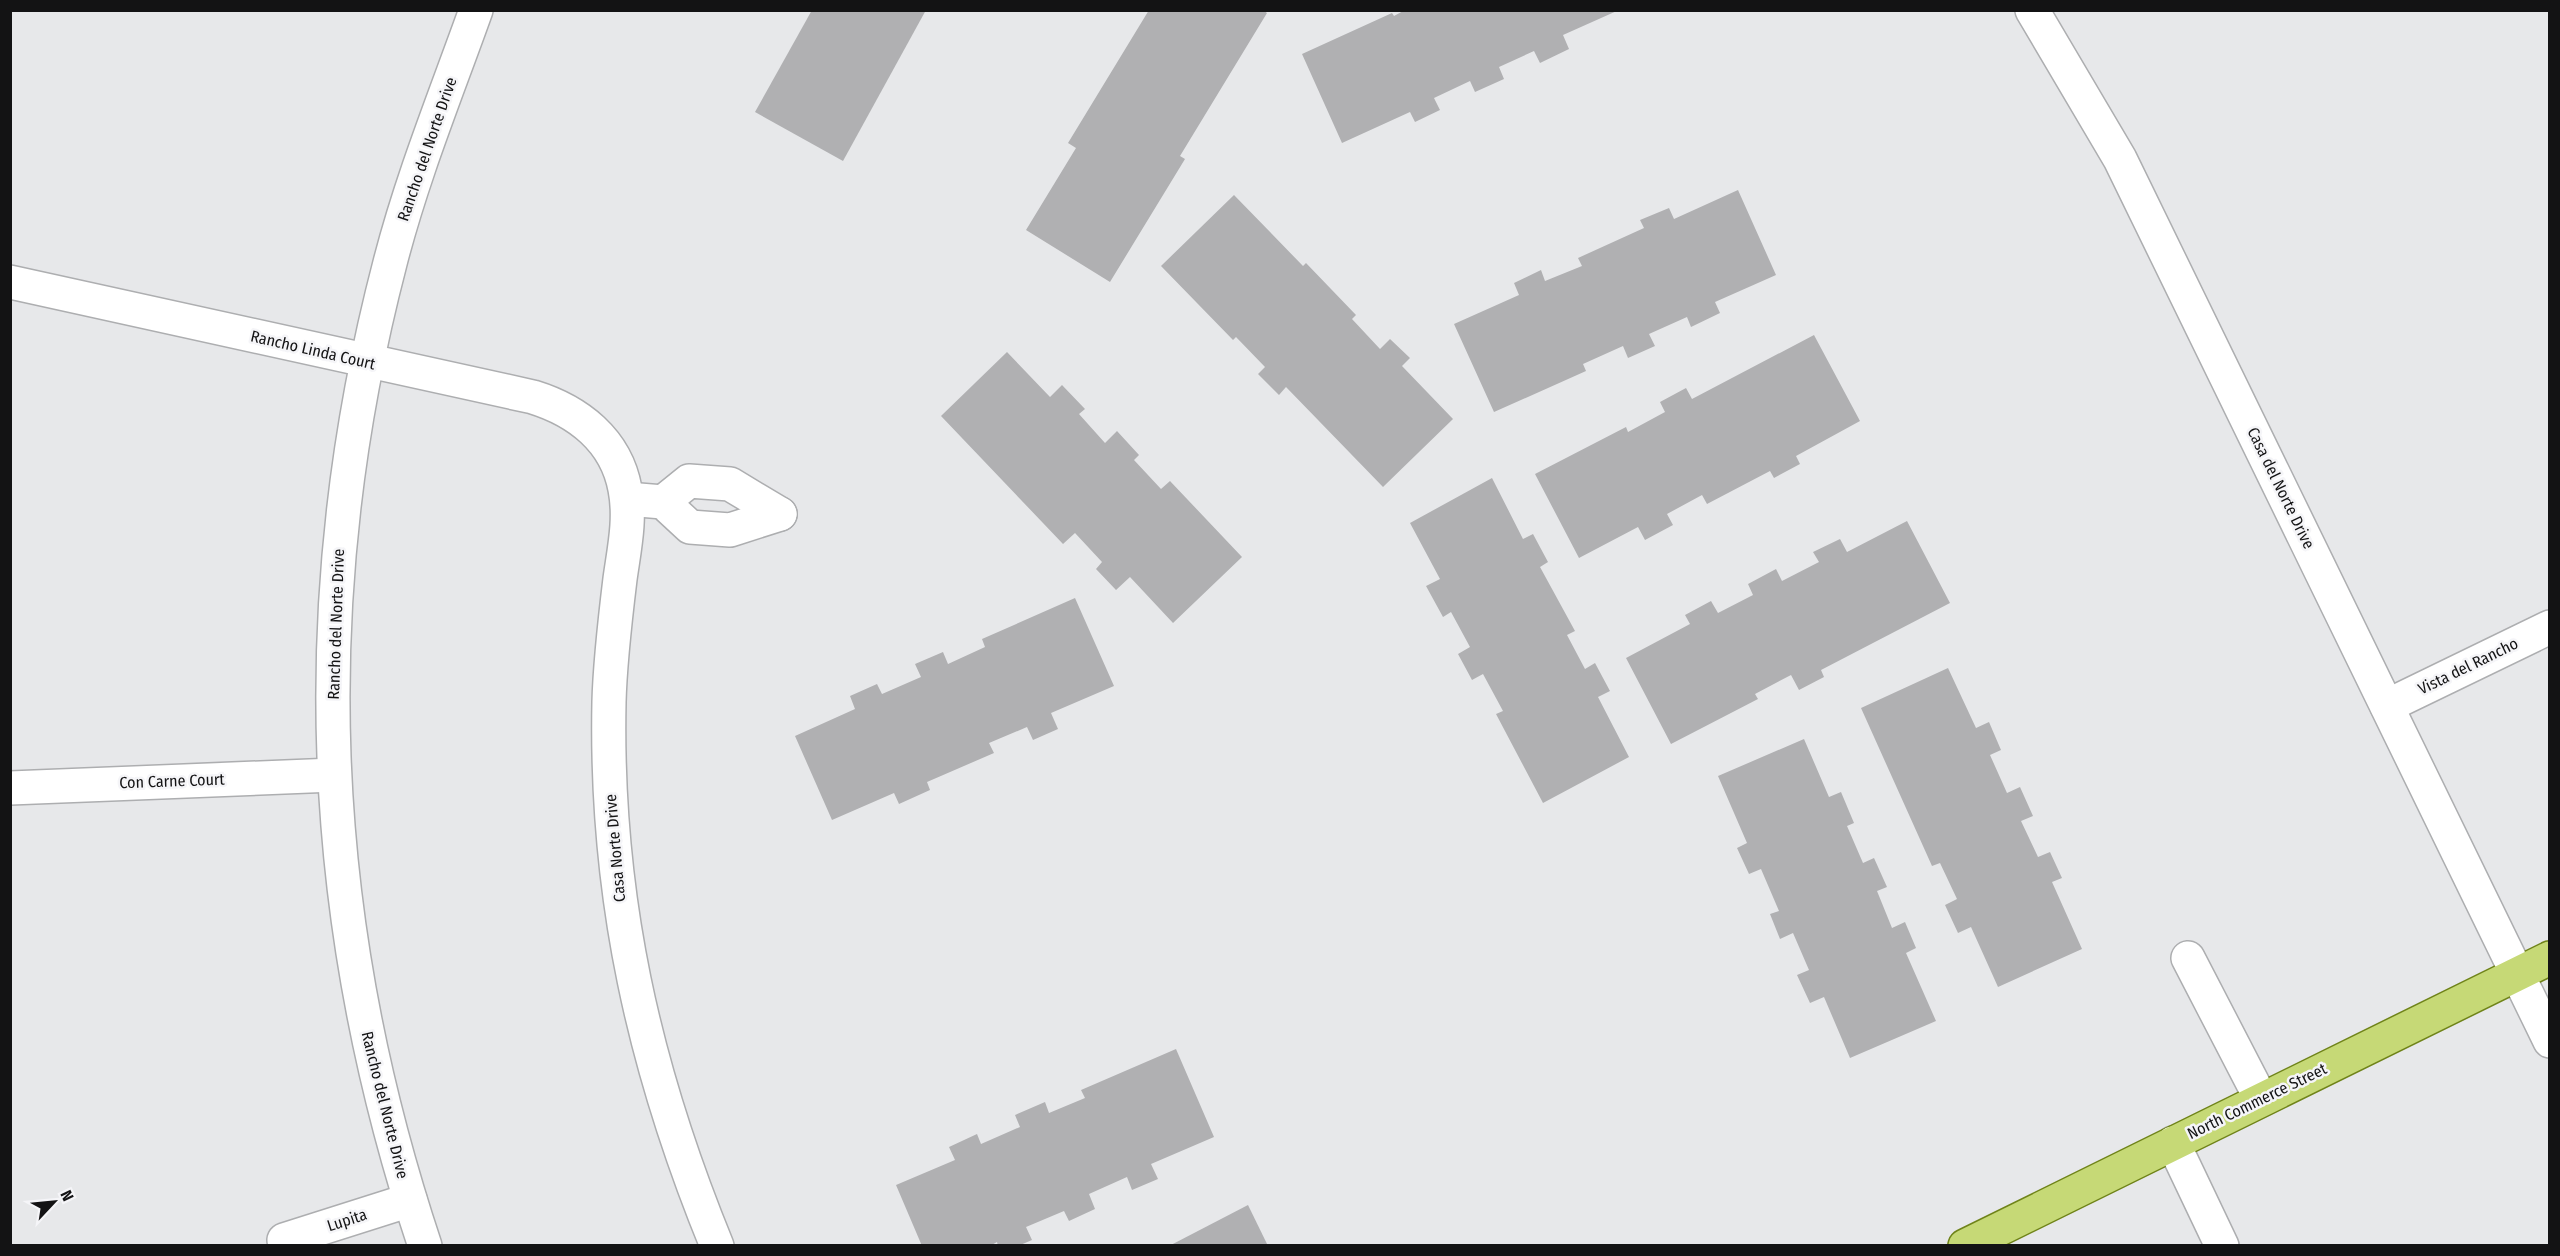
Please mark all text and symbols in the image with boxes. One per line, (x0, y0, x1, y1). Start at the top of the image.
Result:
street label: Rancho del Norte Drive (393, 74, 461, 223)
street label: Rancho Linda Court (249, 326, 378, 374)
street label: Casa del Norte Drive (2243, 424, 2319, 552)
street label: Rancho del Norte Drive (324, 548, 348, 700)
street label: Vista del Rancho (2415, 634, 2521, 698)
street label: Con Carne Court (119, 770, 226, 792)
street label: Casa Norte Drive (601, 793, 629, 903)
street label: Rancho del Norte Drive (358, 1029, 413, 1181)
street label: North Commerce Street (2184, 1059, 2330, 1143)
north arrow (24, 1172, 84, 1232)
text: N (56, 1187, 78, 1204)
street label: Lupita (325, 1205, 369, 1235)

